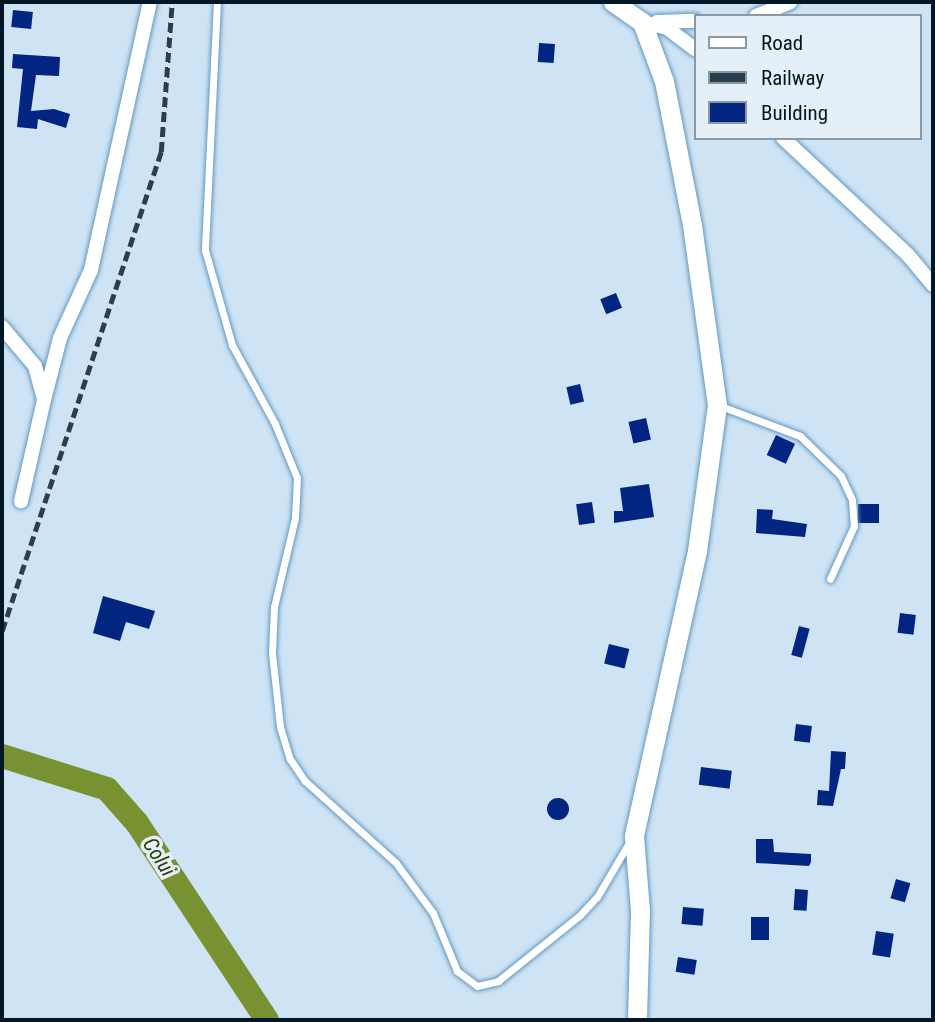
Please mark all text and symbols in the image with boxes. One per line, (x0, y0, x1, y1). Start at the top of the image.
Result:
legend (694, 14, 921, 140)
text: Road (761, 31, 803, 55)
text: Railway (761, 66, 824, 90)
text: Building (761, 101, 828, 125)
water label: Colui (137, 833, 181, 881)

